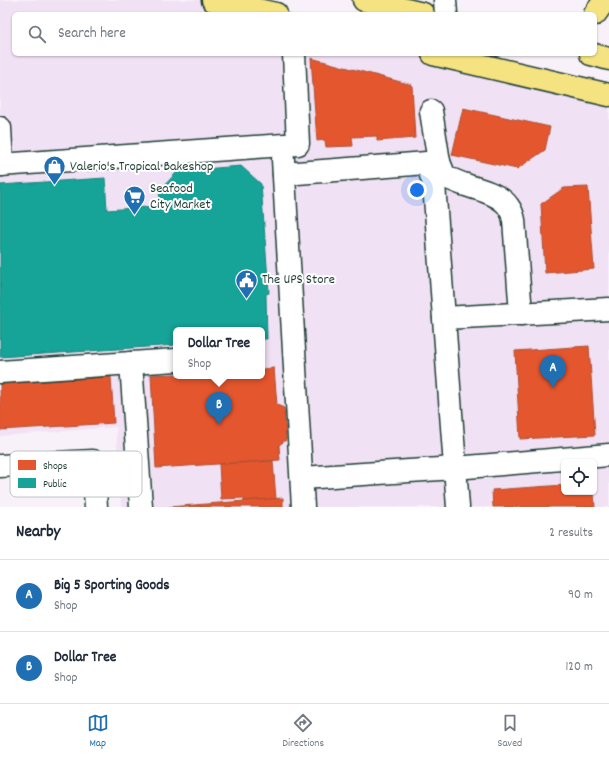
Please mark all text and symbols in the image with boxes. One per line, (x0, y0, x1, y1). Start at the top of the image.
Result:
search box (12, 12, 597, 56)
icon: search (26, 23, 48, 45)
text: Search here (58, 23, 126, 45)
shop icon: Valerio's Tropical Bakeshop (41, 154, 67, 187)
place label: Valerio's Tropical Bakeshop (70, 157, 214, 177)
place label: Seafood City Market (150, 179, 211, 215)
your location (407, 180, 427, 200)
supermarket icon: Seafood City Market (121, 184, 147, 217)
public building icon: The UPS Store (233, 267, 259, 300)
place label: The UPS Store (262, 270, 335, 290)
popup (173, 327, 265, 379)
text: Dollar Tree (188, 333, 250, 355)
text: Shop (188, 355, 211, 374)
pin: A (540, 355, 566, 388)
pin: B (206, 392, 232, 425)
legend (10, 451, 142, 497)
text: Shops (43, 459, 68, 475)
map controls (561, 459, 597, 495)
button: locate (561, 459, 597, 495)
text: Public (43, 477, 67, 493)
text: Nearby (16, 521, 60, 545)
text: 2 results (549, 524, 593, 543)
text: Big 5 Sporting Goods (54, 575, 170, 597)
text: A (25, 586, 33, 605)
text: 90 m (568, 586, 593, 605)
text: Shop (54, 597, 77, 616)
text: Dollar Tree (54, 647, 116, 669)
text: B (26, 658, 32, 677)
text: 120 m (565, 658, 593, 677)
text: Shop (54, 669, 77, 688)
tab: Map (87, 712, 109, 752)
tab: Directions (282, 712, 324, 752)
tab: Saved (498, 712, 522, 752)

